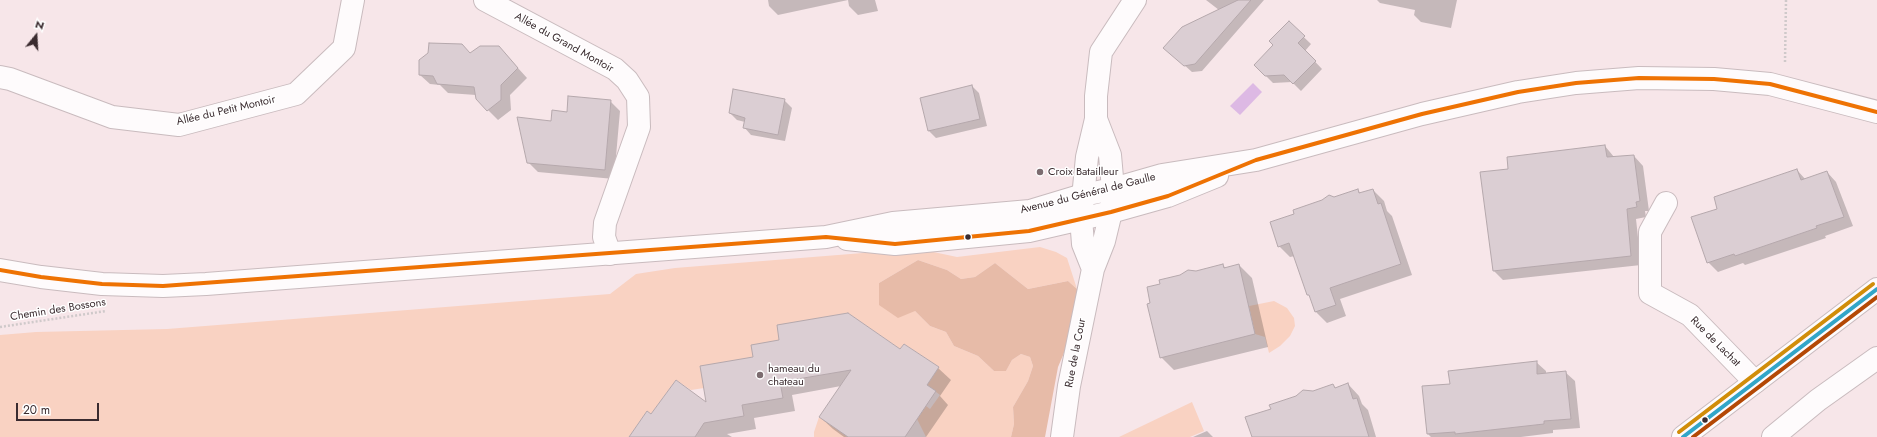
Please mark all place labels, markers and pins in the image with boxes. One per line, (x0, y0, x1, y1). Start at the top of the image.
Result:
place label: Croix Batailleur (1048, 165, 1118, 179)
marker: Croix Batailleur (1035, 167, 1045, 177)
unlabelled marker (963, 232, 973, 242)
place label: hameau du chateau (768, 362, 820, 388)
marker: hameau du chateau (755, 370, 765, 380)
unlabelled marker (1700, 415, 1710, 425)

